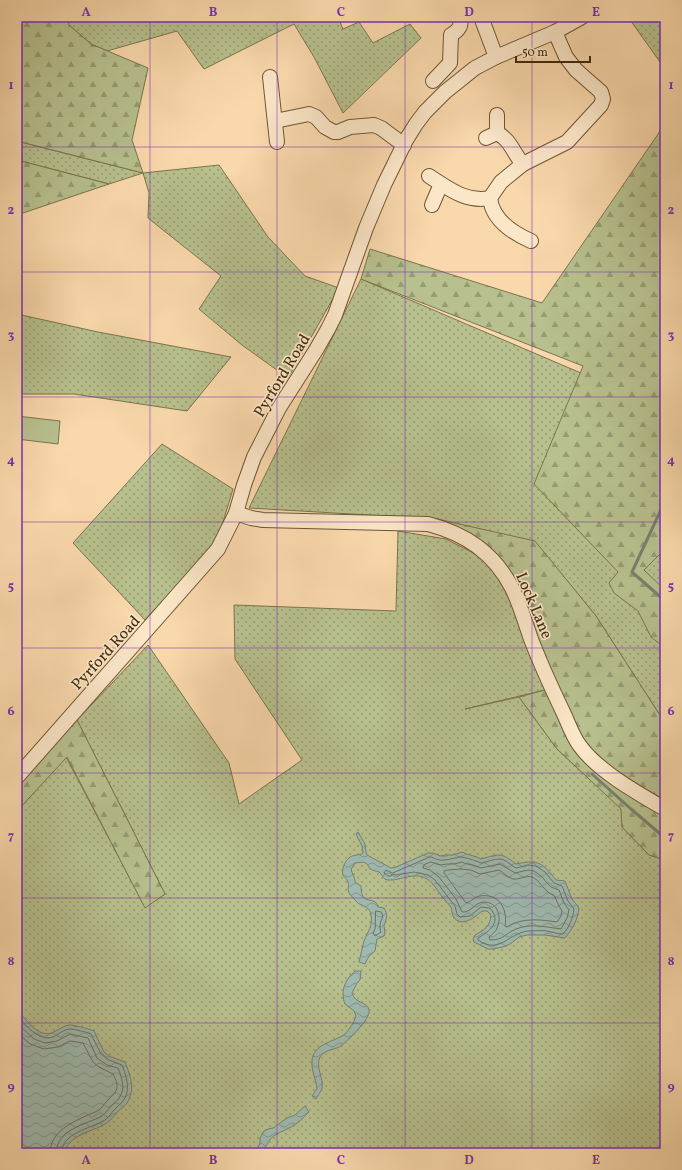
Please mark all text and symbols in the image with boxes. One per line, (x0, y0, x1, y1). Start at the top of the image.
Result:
text: A (81, 4, 91, 22)
text: B (209, 4, 218, 22)
text: C (337, 4, 345, 22)
text: D (464, 4, 474, 22)
text: E (592, 4, 600, 22)
scale bar (516, 38, 590, 64)
text: 50 m (522, 45, 548, 61)
text: 1 (8, 77, 14, 95)
text: 1 (668, 77, 674, 95)
text: 2 (8, 202, 15, 220)
text: 2 (668, 202, 675, 220)
text: 3 (8, 327, 15, 345)
text: 3 (668, 327, 675, 345)
street label: Pyrford Road (249, 330, 316, 422)
text: 4 (7, 452, 15, 470)
text: 4 (667, 452, 675, 470)
street label: Lock Lane (509, 569, 557, 642)
text: 5 (8, 578, 14, 596)
text: 5 (668, 578, 674, 596)
street label: Pyrford Road (67, 611, 146, 696)
text: 6 (7, 703, 15, 721)
text: 6 (667, 703, 675, 721)
text: 7 (8, 828, 14, 846)
text: 7 (668, 828, 674, 846)
text: 8 (7, 953, 15, 971)
text: 8 (667, 953, 675, 971)
text: 9 (7, 1078, 15, 1096)
text: 9 (667, 1078, 675, 1096)
text: A (81, 1152, 91, 1170)
text: B (209, 1152, 218, 1170)
text: C (337, 1152, 345, 1170)
text: D (464, 1152, 474, 1170)
text: E (592, 1152, 600, 1170)

